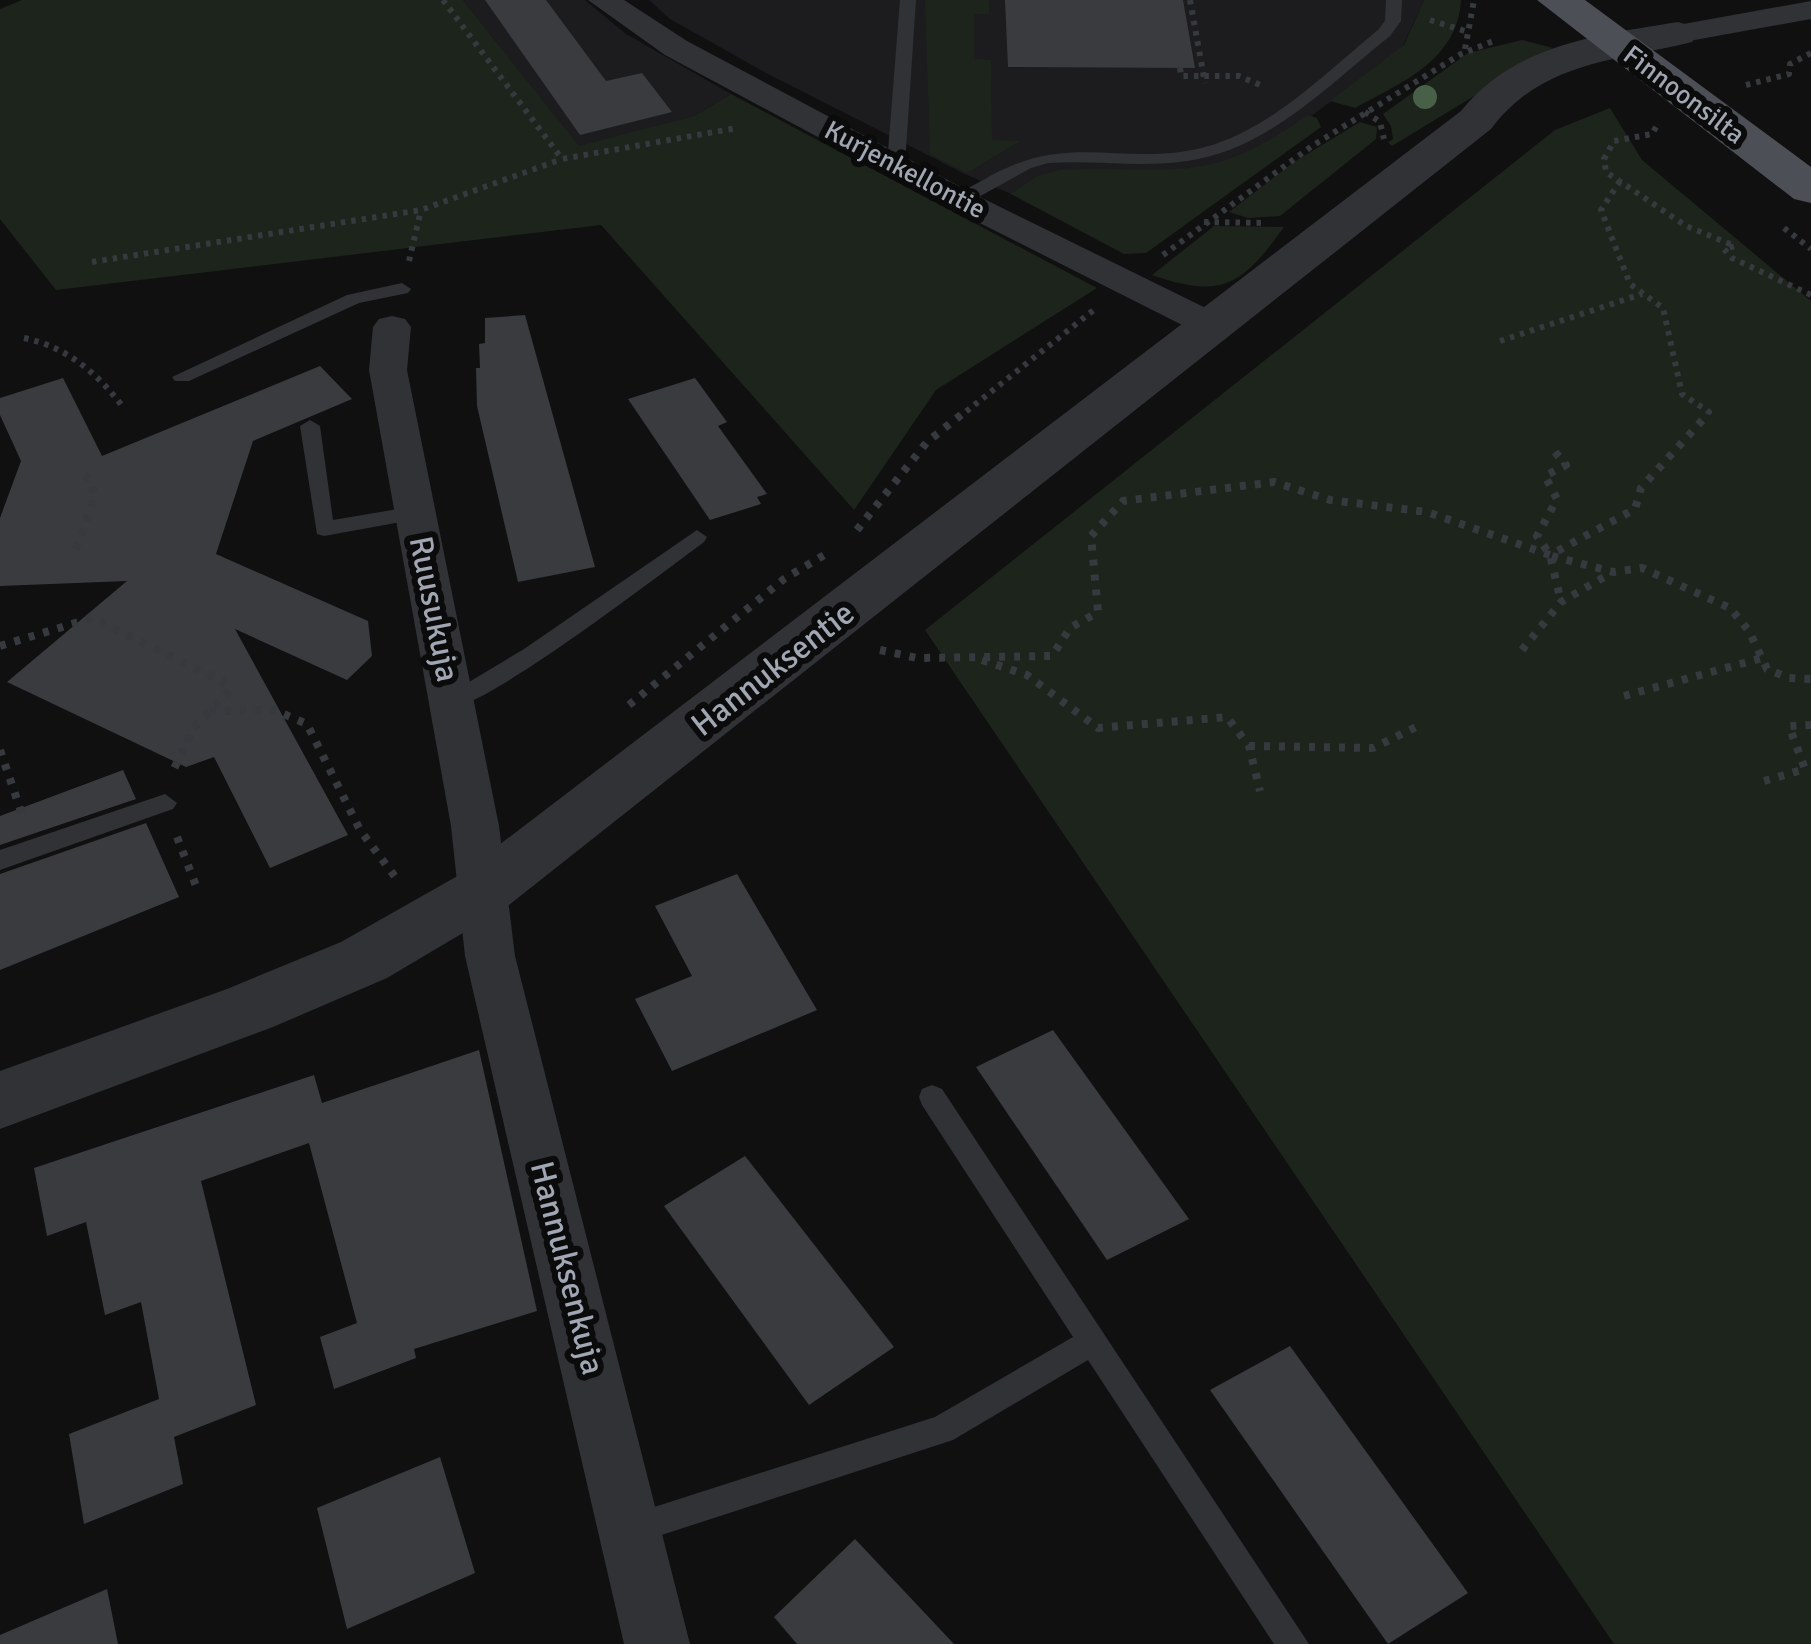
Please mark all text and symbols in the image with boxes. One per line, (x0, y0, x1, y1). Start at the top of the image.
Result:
street label: Finnoonsilta (1617, 39, 1751, 151)
street label: Kurjenkellontie (819, 114, 991, 226)
street label: Ruusukuja (400, 533, 468, 685)
street label: Hannuksentie (683, 593, 863, 745)
street label: Hannuksenkuja (521, 1157, 613, 1379)

